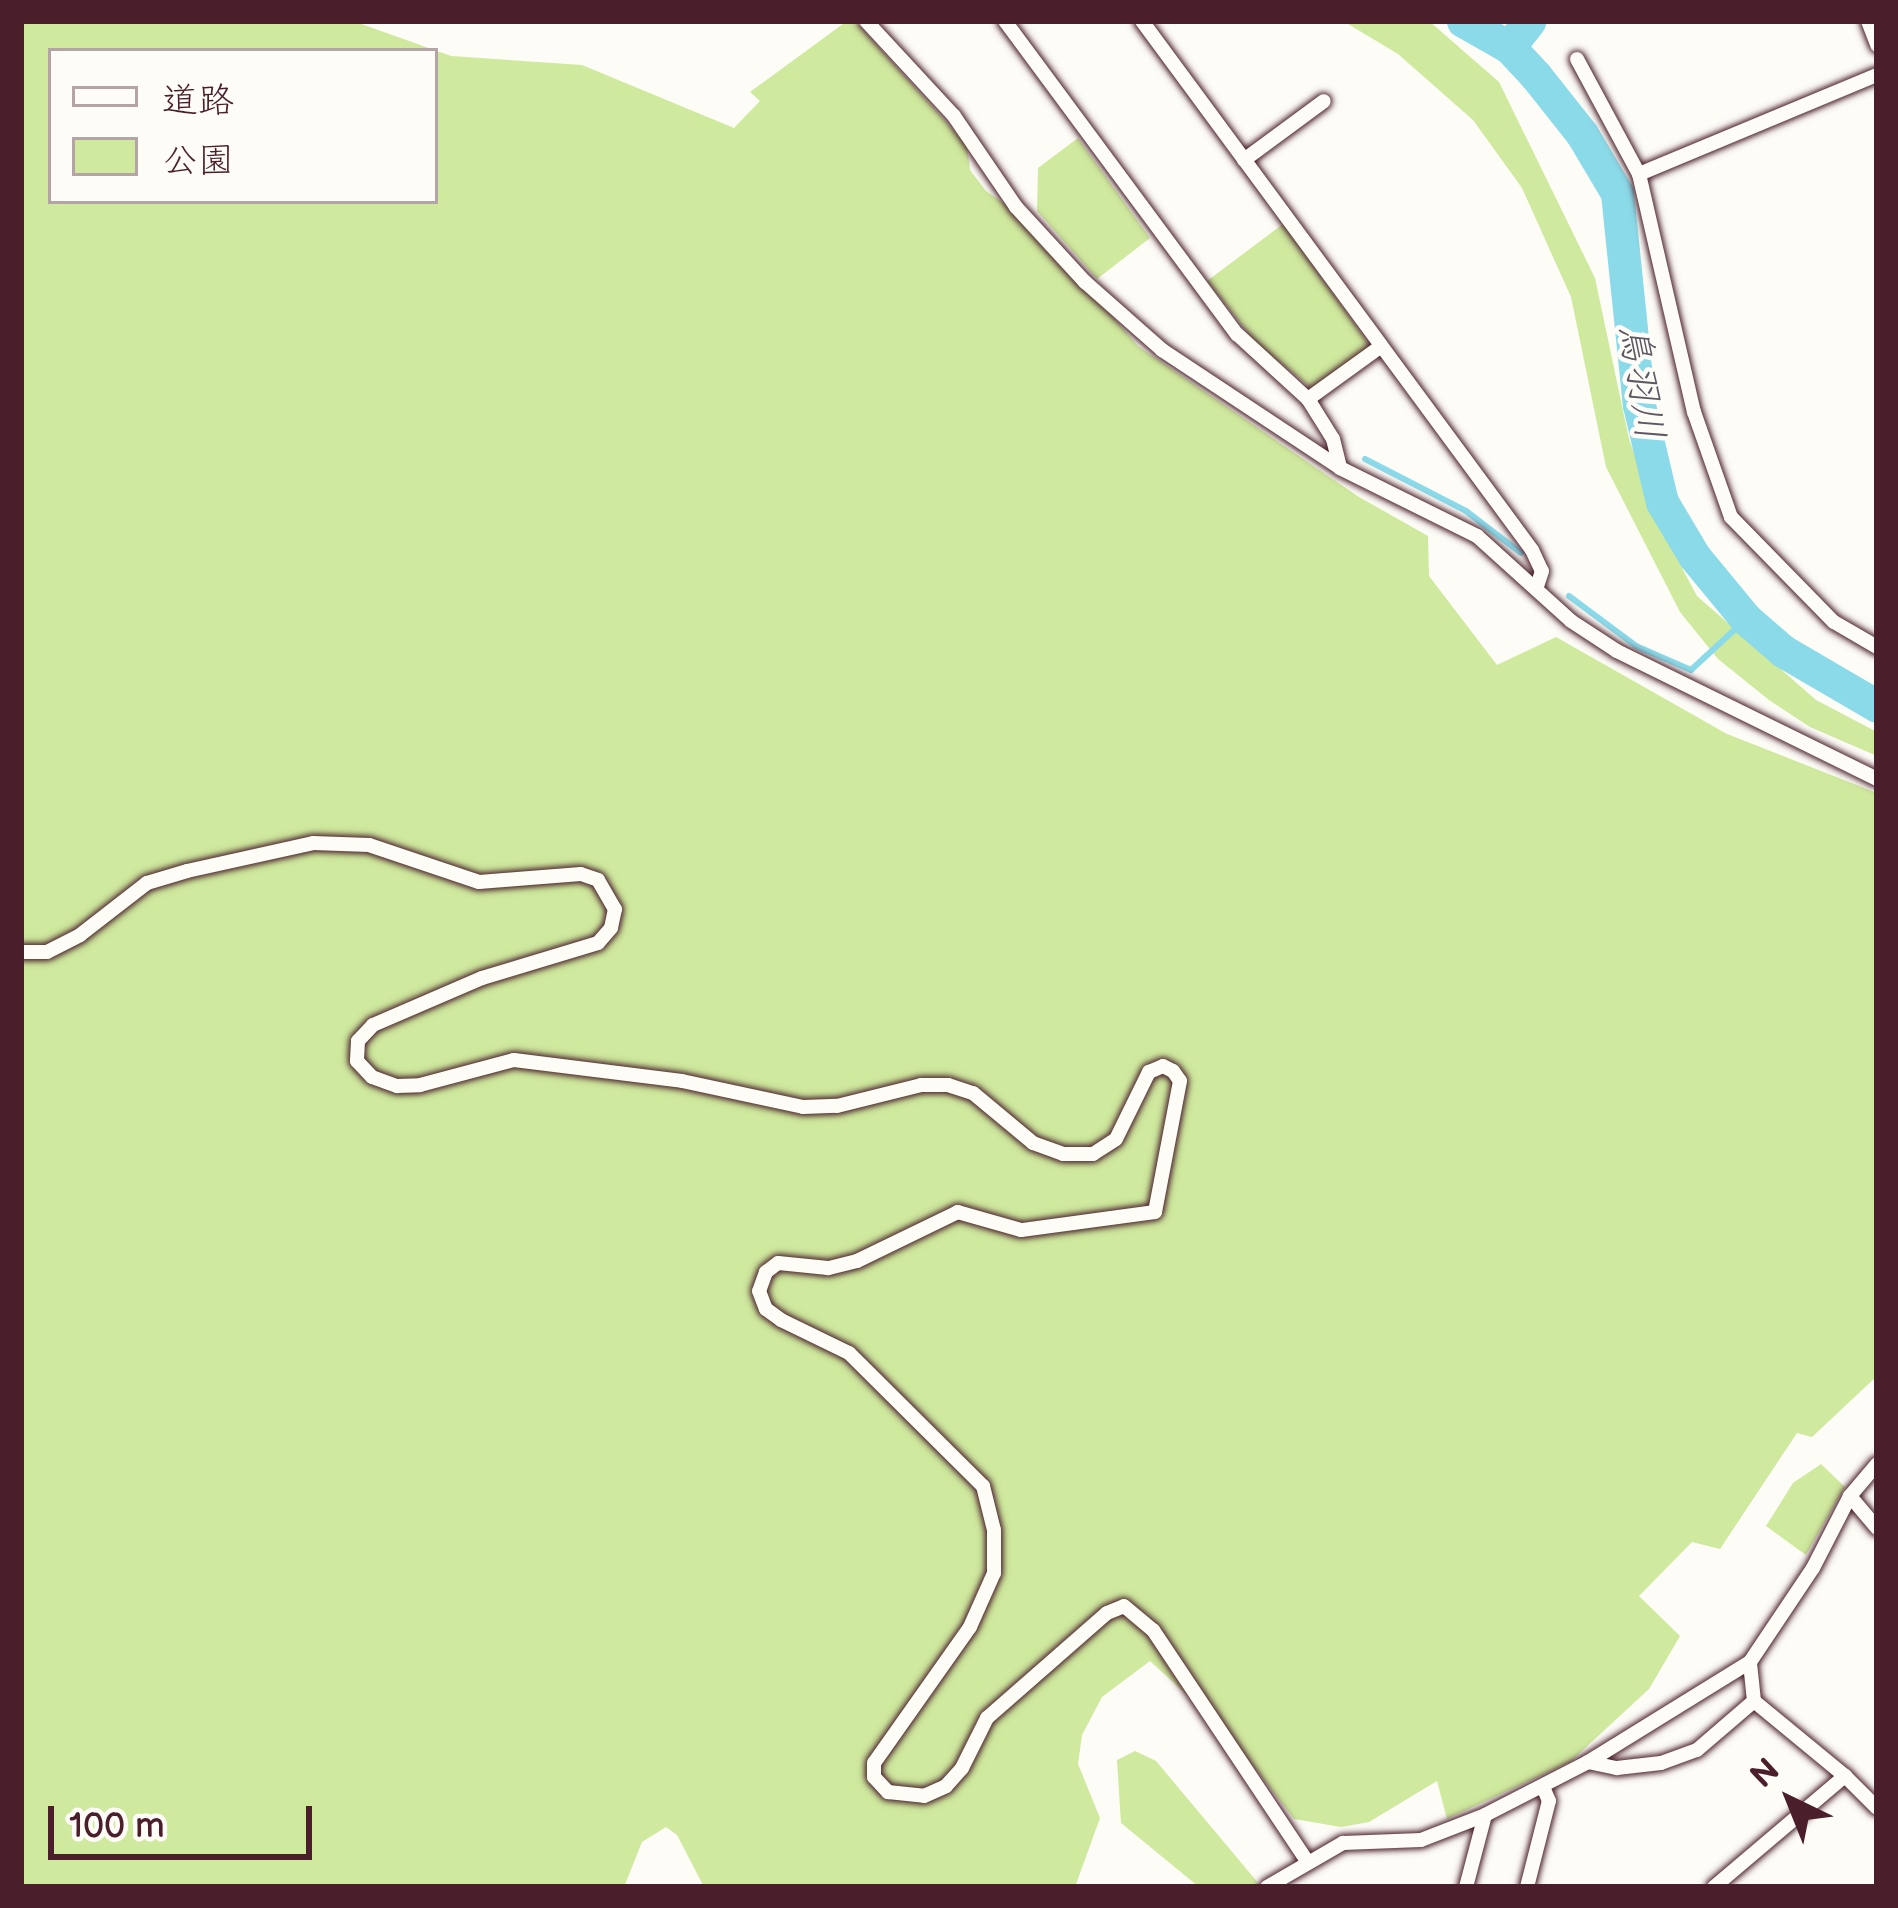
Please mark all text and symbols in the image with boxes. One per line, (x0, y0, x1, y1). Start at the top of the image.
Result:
legend (48, 48, 438, 204)
text: 道路 (162, 80, 234, 123)
text: 公園 (162, 140, 234, 183)
water label: 鳥羽川 (1608, 321, 1672, 443)
north arrow (1730, 1740, 1850, 1860)
text: N (1743, 1751, 1788, 1797)
scale bar (54, 1782, 318, 1856)
text: 100 m (69, 1805, 165, 1848)

